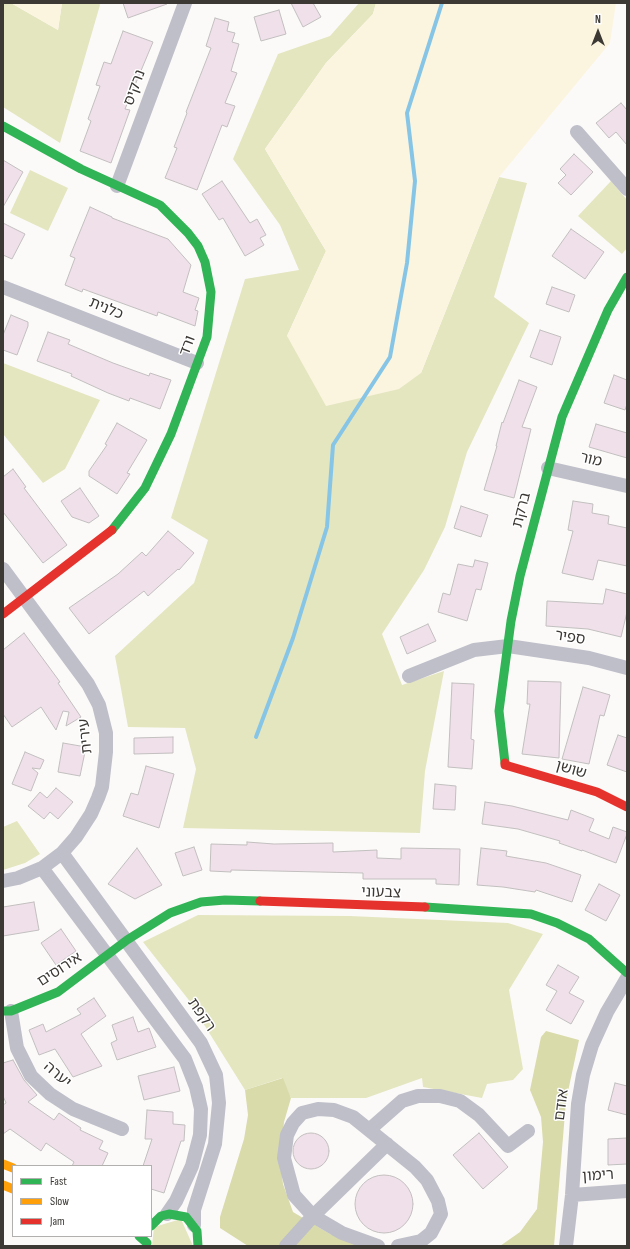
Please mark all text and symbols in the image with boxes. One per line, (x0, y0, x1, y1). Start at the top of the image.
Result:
north arrow (578, 12, 618, 52)
text: N (595, 13, 601, 26)
street label: נרקיס (120, 68, 150, 108)
street label: כלנית (86, 294, 126, 324)
street label: ורד (176, 333, 200, 359)
street label: מור (578, 449, 604, 471)
street label: ברקת (509, 490, 535, 530)
street label: ספיר (554, 627, 586, 649)
street label: עירית (75, 718, 97, 754)
street label: שושן (553, 757, 589, 783)
street label: צבעוני (361, 883, 401, 903)
street label: אירוסים (34, 949, 86, 991)
street label: רקפת (183, 995, 219, 1035)
street label: יערה (40, 1058, 74, 1092)
street label: אודם (551, 1088, 573, 1122)
legend (12, 1165, 152, 1237)
street label: רימון (582, 1166, 614, 1186)
text: Fast (50, 1174, 67, 1189)
text: Slow (50, 1194, 69, 1209)
text: Jam (50, 1214, 65, 1229)

